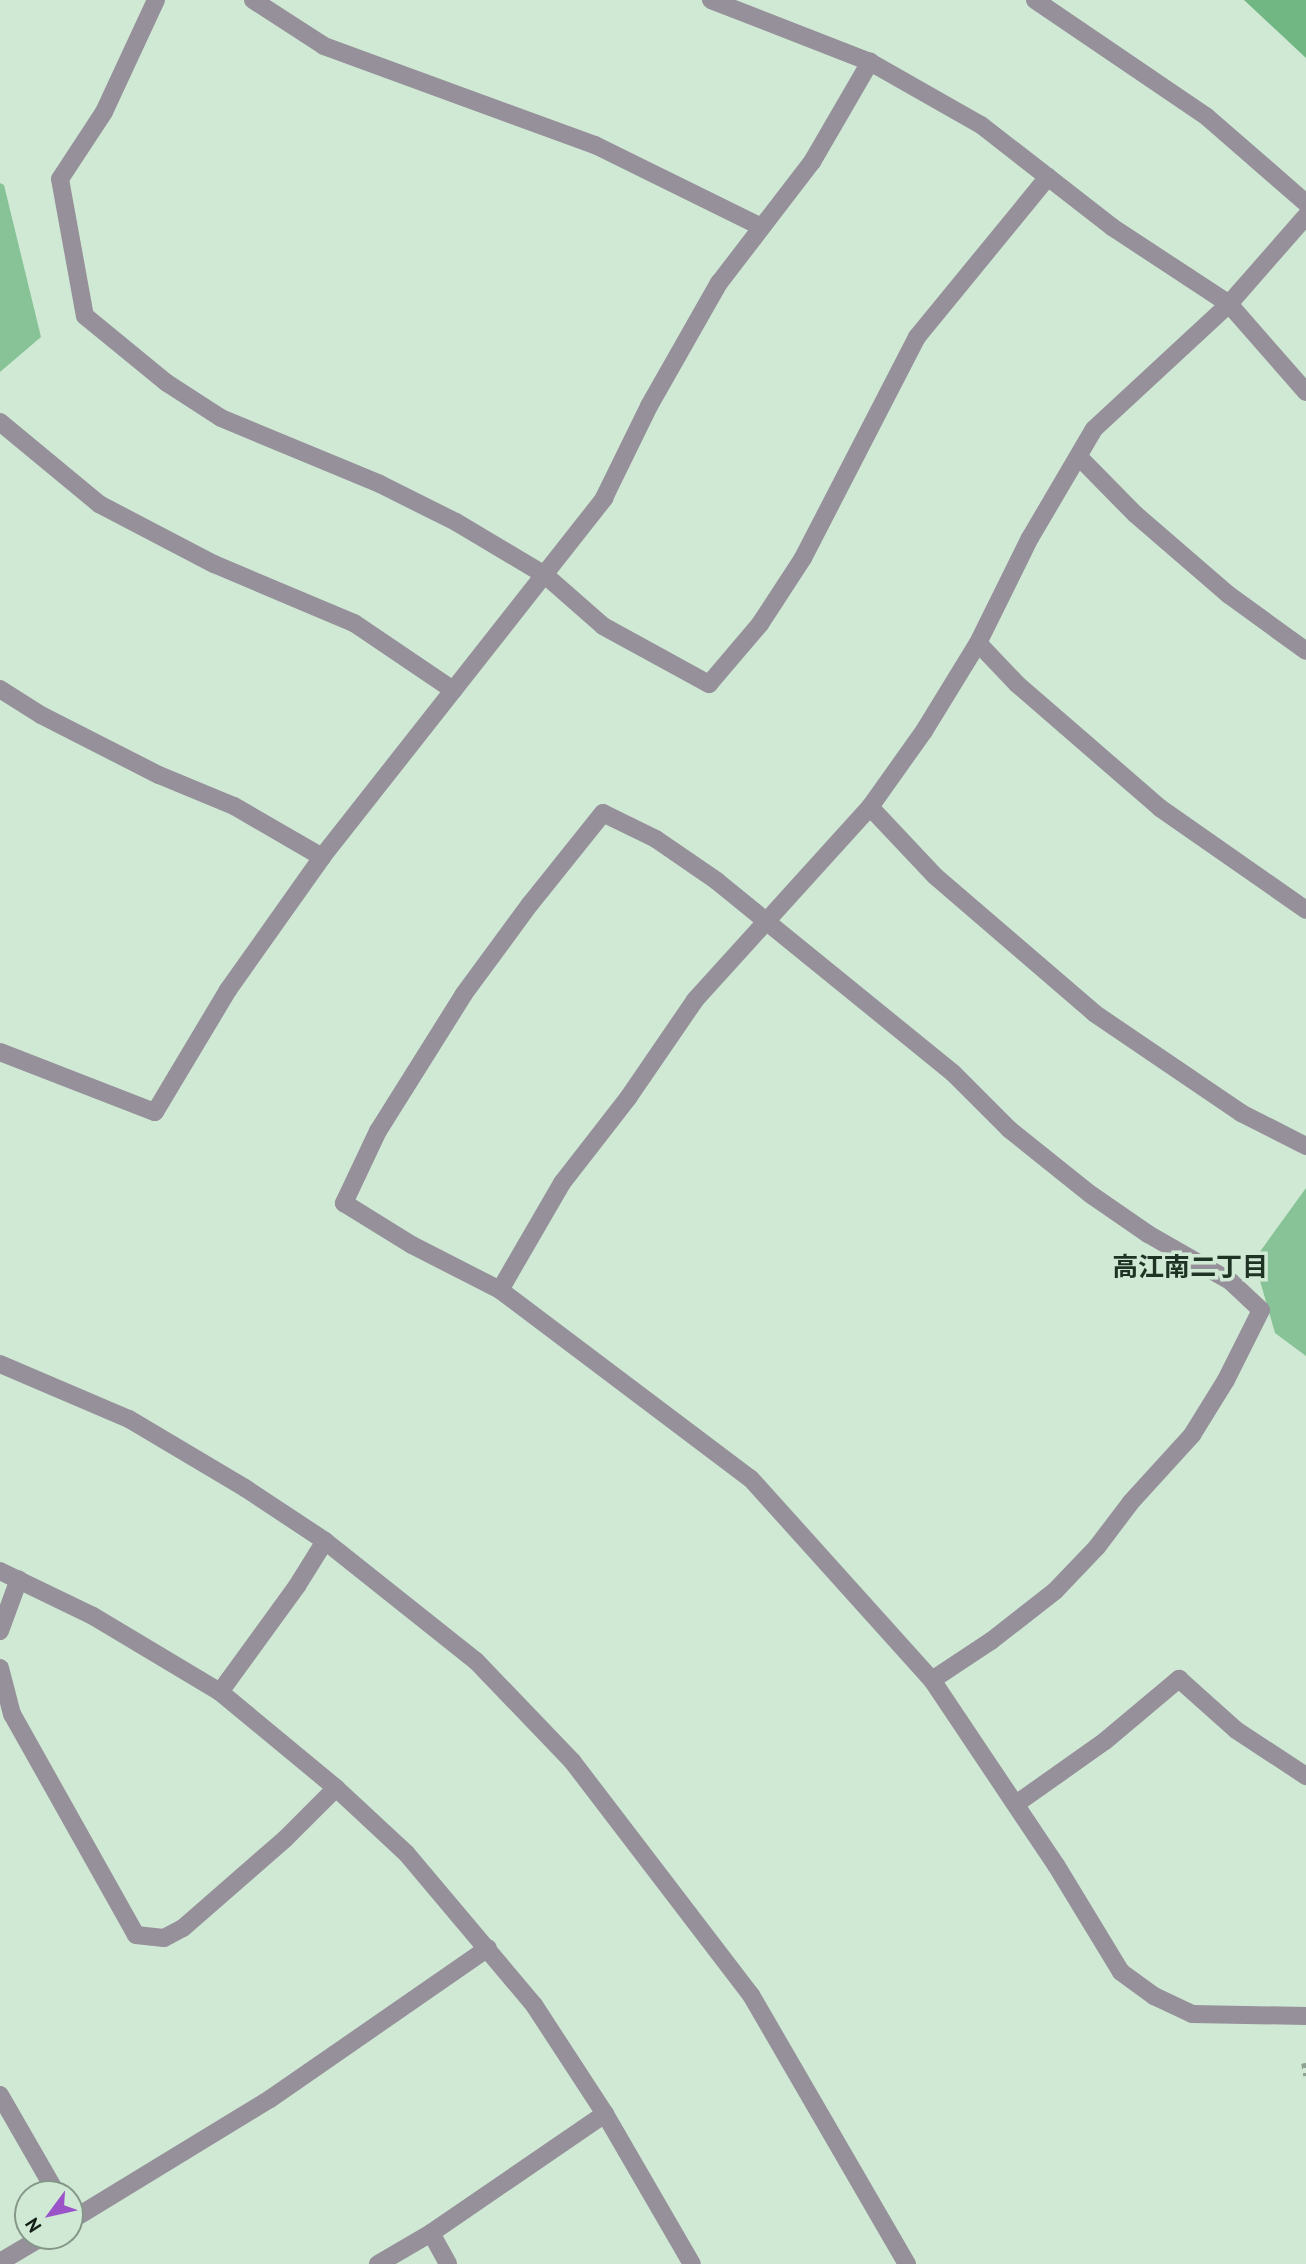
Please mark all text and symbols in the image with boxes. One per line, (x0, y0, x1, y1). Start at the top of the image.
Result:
district label: 高江南二丁目 (1112, 1251, 1268, 1283)
north arrow (14, 2180, 84, 2250)
text: N (20, 2214, 47, 2237)

